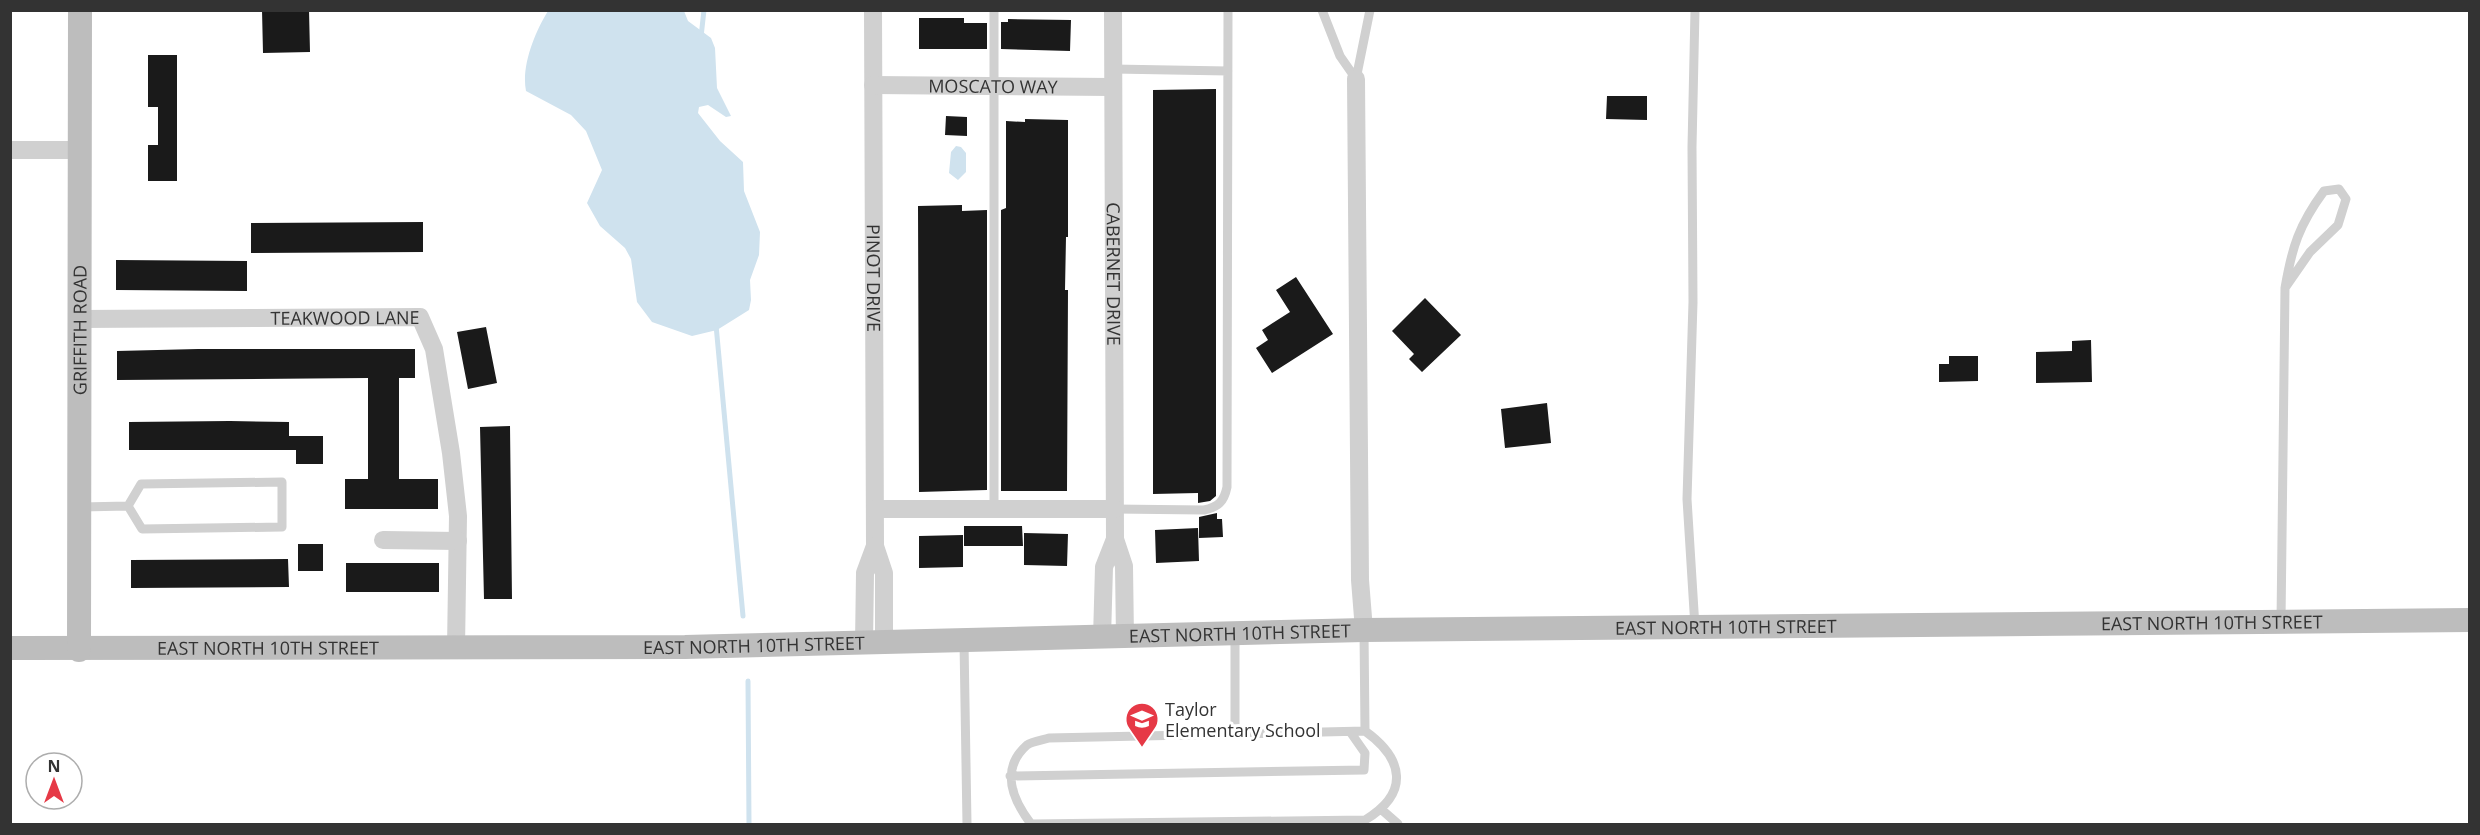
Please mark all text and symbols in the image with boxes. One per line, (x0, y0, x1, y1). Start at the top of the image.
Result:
street label: MOSCATO WAY (928, 73, 1059, 99)
street label: CABERNET DRIVE (1102, 202, 1126, 346)
street label: PINOT DRIVE (862, 224, 886, 332)
street label: GRIFFITH ROAD (67, 265, 92, 395)
street label: TEAKWOOD LANE (270, 305, 420, 330)
street label: EAST NORTH 10TH STREET (2101, 609, 2323, 635)
street label: EAST NORTH 10TH STREET (1615, 614, 1837, 640)
street label: EAST NORTH 10TH STREET (1129, 618, 1351, 648)
street label: EAST NORTH 10TH STREET (643, 630, 865, 659)
street label: EAST NORTH 10TH STREET (157, 635, 379, 660)
place label: Taylor Elementary School (1165, 697, 1321, 742)
school or university icon: Taylor Elementary School (1124, 701, 1160, 748)
north arrow (24, 751, 84, 811)
text: N (47, 755, 61, 777)

